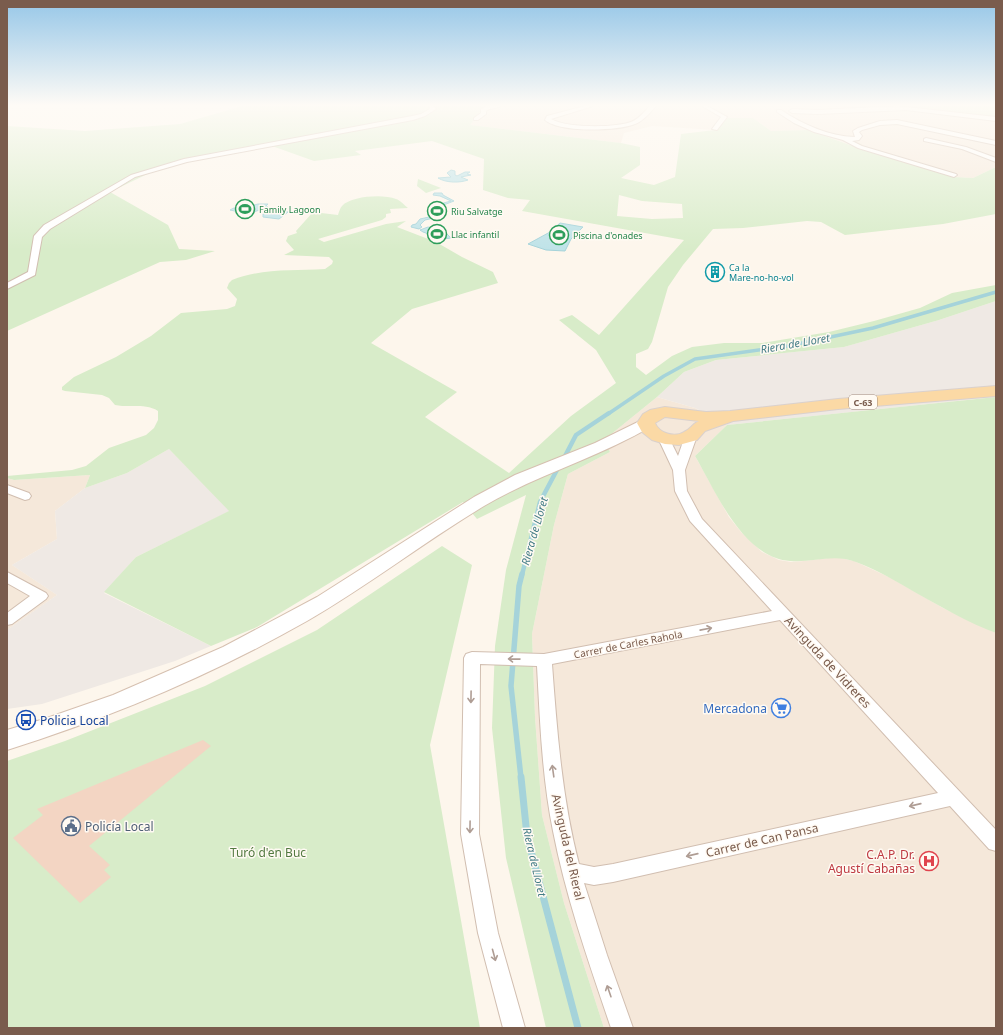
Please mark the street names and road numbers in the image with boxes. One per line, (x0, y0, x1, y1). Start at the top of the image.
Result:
road number: C-63 (849, 395, 877, 409)
street label: Avinguda de Vidreres (781, 612, 875, 712)
street label: Carrer de Carles Rahola (572, 627, 684, 661)
street label: Avinguda del Rieral (548, 792, 588, 902)
street label: Carrer de Can Pansa (704, 819, 820, 861)

